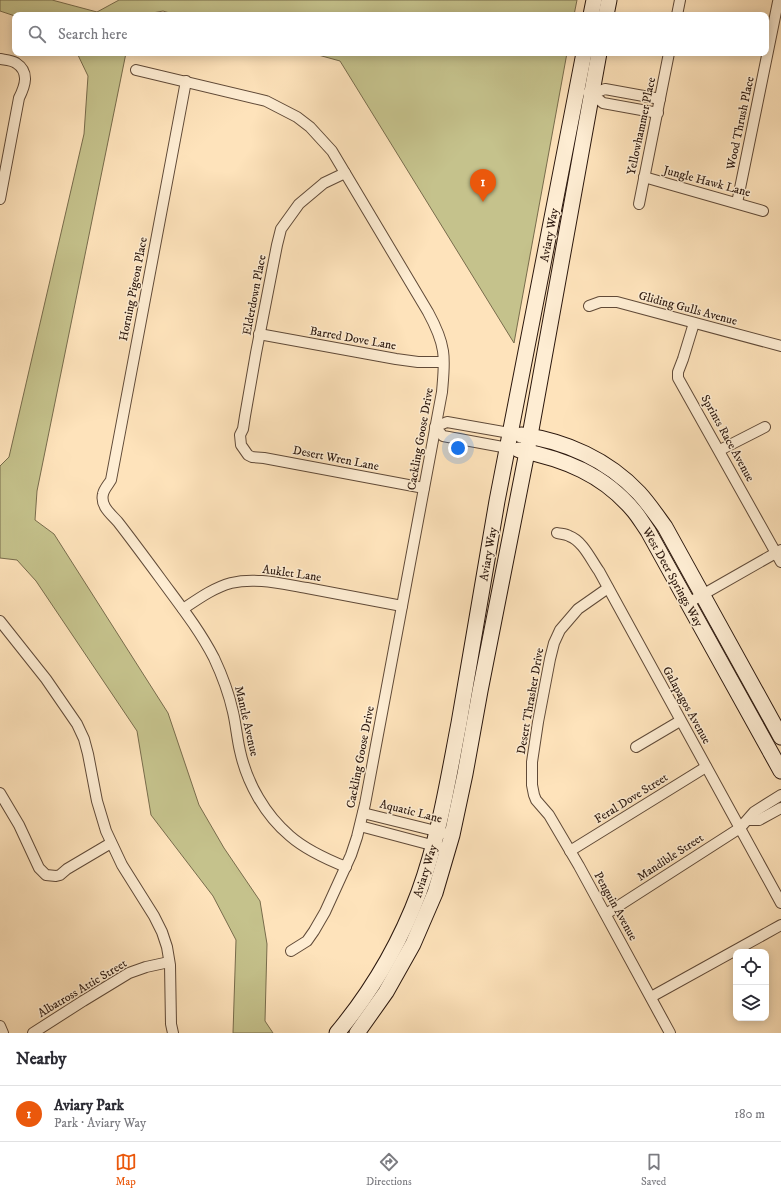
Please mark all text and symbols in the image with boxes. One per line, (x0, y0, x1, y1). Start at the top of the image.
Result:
search box (12, 12, 769, 56)
icon: search (26, 23, 48, 45)
text: Search here (58, 25, 127, 44)
street label: Wood Thrush Place (723, 75, 758, 172)
street label: Yellowhammer Place (624, 76, 659, 176)
street label: Jungle Hawk Lane (661, 162, 752, 200)
pin: 1 (470, 169, 496, 202)
street label: Aviary Way (537, 207, 562, 263)
street label: Horning Pigeon Place (116, 236, 151, 342)
street label: Elderdown Place (239, 254, 270, 337)
street label: Gliding Gulls Avenue (637, 288, 739, 329)
street label: Barred Dove Lane (308, 323, 397, 353)
street label: Cackling Goose Drive (404, 387, 437, 492)
street label: Sprints Race Avenue (698, 392, 758, 484)
your location (448, 438, 468, 458)
street label: Desert Wren Lane (292, 443, 380, 474)
street label: West Deer Springs Way (639, 524, 706, 630)
street label: Aviary Way (476, 526, 501, 582)
street label: Auklet Lane (262, 562, 322, 585)
street label: Desert Thrasher Drive (514, 647, 547, 755)
street label: Galapagos Avenue (659, 664, 714, 747)
street label: Mantle Avenue (231, 684, 262, 758)
street label: Cackling Goose Drive (343, 705, 378, 810)
street label: Feral Dove Street (592, 770, 671, 827)
street label: Aquatic Lane (378, 796, 444, 827)
street label: Mandible Street (634, 830, 707, 885)
street label: Aviary Way (410, 843, 441, 899)
street label: Penguin Avenue (591, 869, 641, 943)
map controls (733, 949, 769, 1021)
button: locate (733, 949, 769, 985)
street label: Albatross Attic Street (35, 956, 130, 1021)
button: layers (733, 985, 769, 1021)
text: Nearby (16, 1048, 66, 1070)
text: Aviary Park (54, 1096, 124, 1115)
text: 1 (27, 1106, 31, 1122)
text: 180 m (734, 1106, 765, 1122)
text: Park · Aviary Way (54, 1115, 146, 1131)
tab: Map (115, 1151, 137, 1189)
tab: Directions (366, 1151, 412, 1189)
tab: Saved (641, 1151, 666, 1189)

